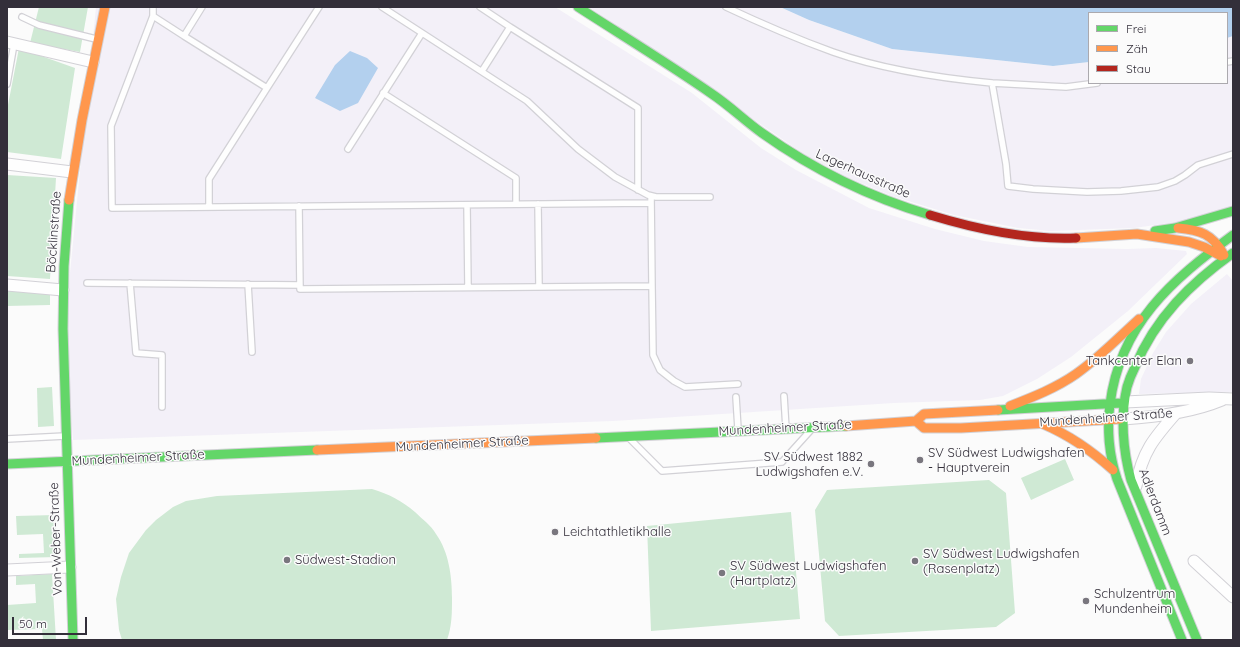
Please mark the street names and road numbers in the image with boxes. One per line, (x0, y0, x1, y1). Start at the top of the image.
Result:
street label: Lagerhausstraße (813, 146, 913, 202)
street label: Böcklinstraße (43, 191, 65, 273)
street label: Mundenheimer Straße (1039, 406, 1173, 430)
street label: Mundenheimer Straße (718, 417, 852, 439)
street label: Mundenheimer Straße (395, 433, 529, 455)
street label: Mundenheimer Straße (71, 447, 205, 469)
street label: Adlerdamm (1135, 466, 1175, 538)
street label: Von-Weber-Straße (46, 482, 66, 596)

